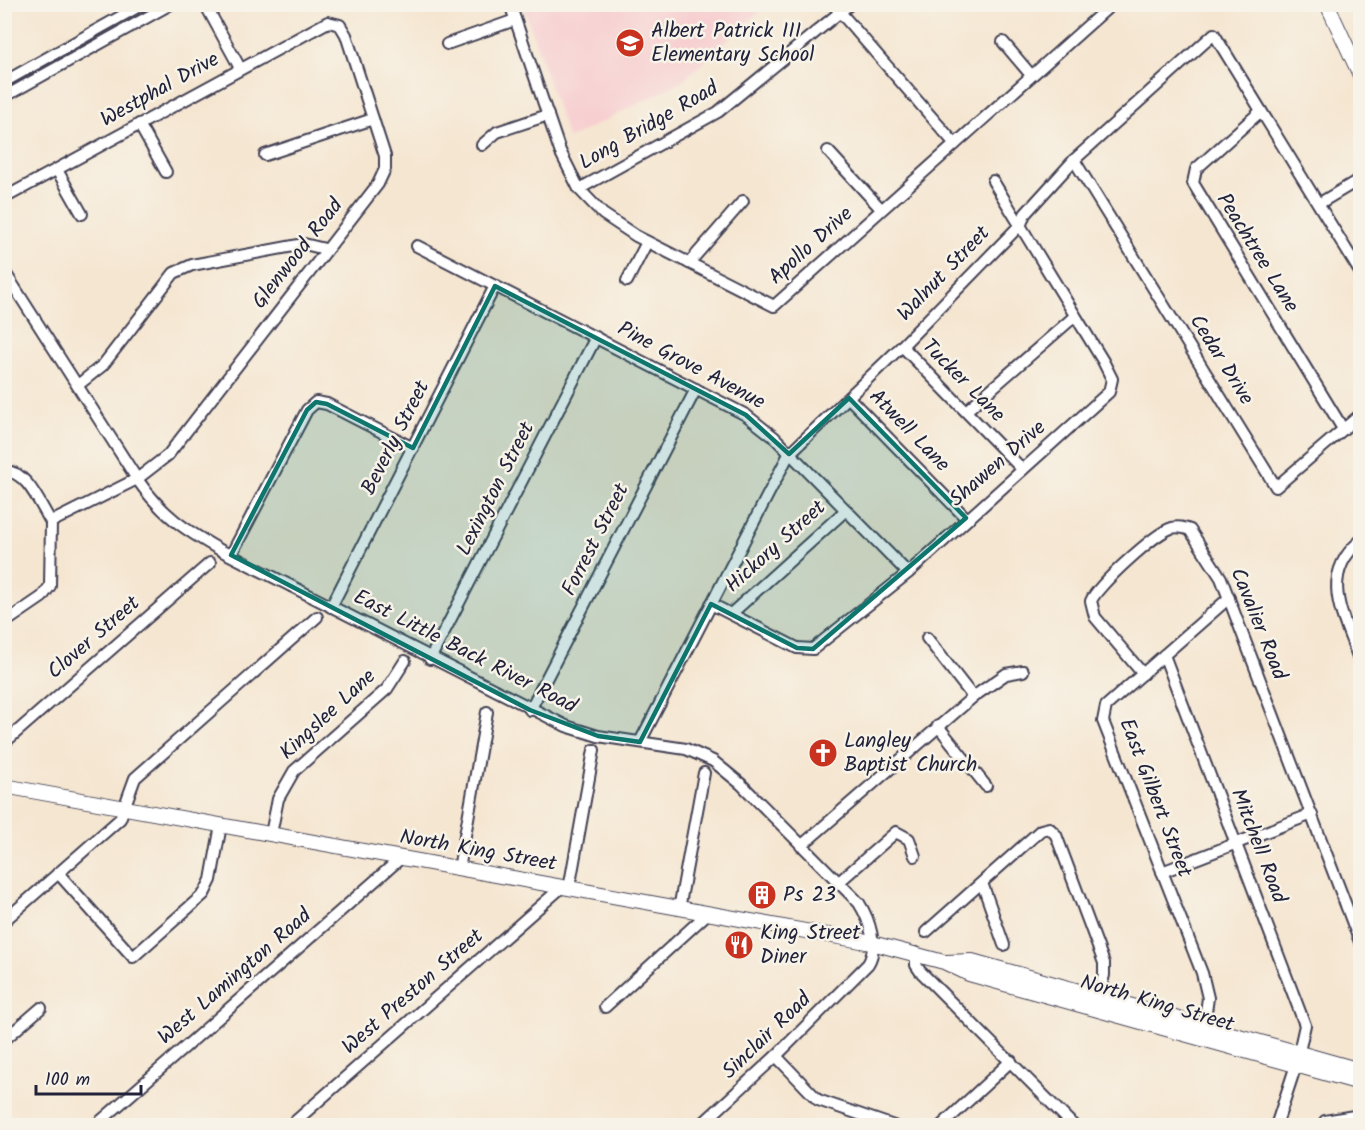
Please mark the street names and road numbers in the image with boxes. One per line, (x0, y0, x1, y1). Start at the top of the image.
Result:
street label: Westphal Drive (95, 43, 226, 136)
street label: Long Bridge Road (573, 72, 725, 179)
street label: Peachtree Lane (1207, 187, 1307, 320)
street label: Glenwood Road (244, 191, 352, 316)
street label: Apollo Drive (761, 198, 861, 293)
street label: Walnut Street (890, 218, 999, 330)
street label: Cedar Drive (1180, 308, 1262, 412)
street label: Pine Grove Avenue (611, 313, 771, 419)
street label: Tucker Lane (913, 331, 1013, 431)
street label: Beverly Street (353, 374, 439, 501)
street label: Atwell Lane (861, 382, 958, 481)
street label: Shawen Drive (942, 412, 1054, 516)
street label: Lexington Street (448, 415, 544, 562)
street label: Forrest Street (553, 477, 639, 602)
street label: Hickory Street (718, 492, 835, 602)
street label: Cavalier Road (1221, 563, 1296, 685)
street label: East Little Back River Road (347, 581, 583, 723)
street label: Clover Street (40, 588, 149, 688)
street label: Kingslee Lane (272, 661, 384, 769)
street label: East Gilbert Street (1110, 714, 1201, 883)
street label: Mitchell Road (1221, 784, 1295, 909)
street label: North King Street (397, 821, 560, 881)
street label: West Lamington Road (151, 900, 320, 1053)
street label: West Preston Street (335, 920, 492, 1063)
street label: North King Street (1076, 966, 1239, 1042)
street label: Sinclair Road (714, 984, 820, 1088)

